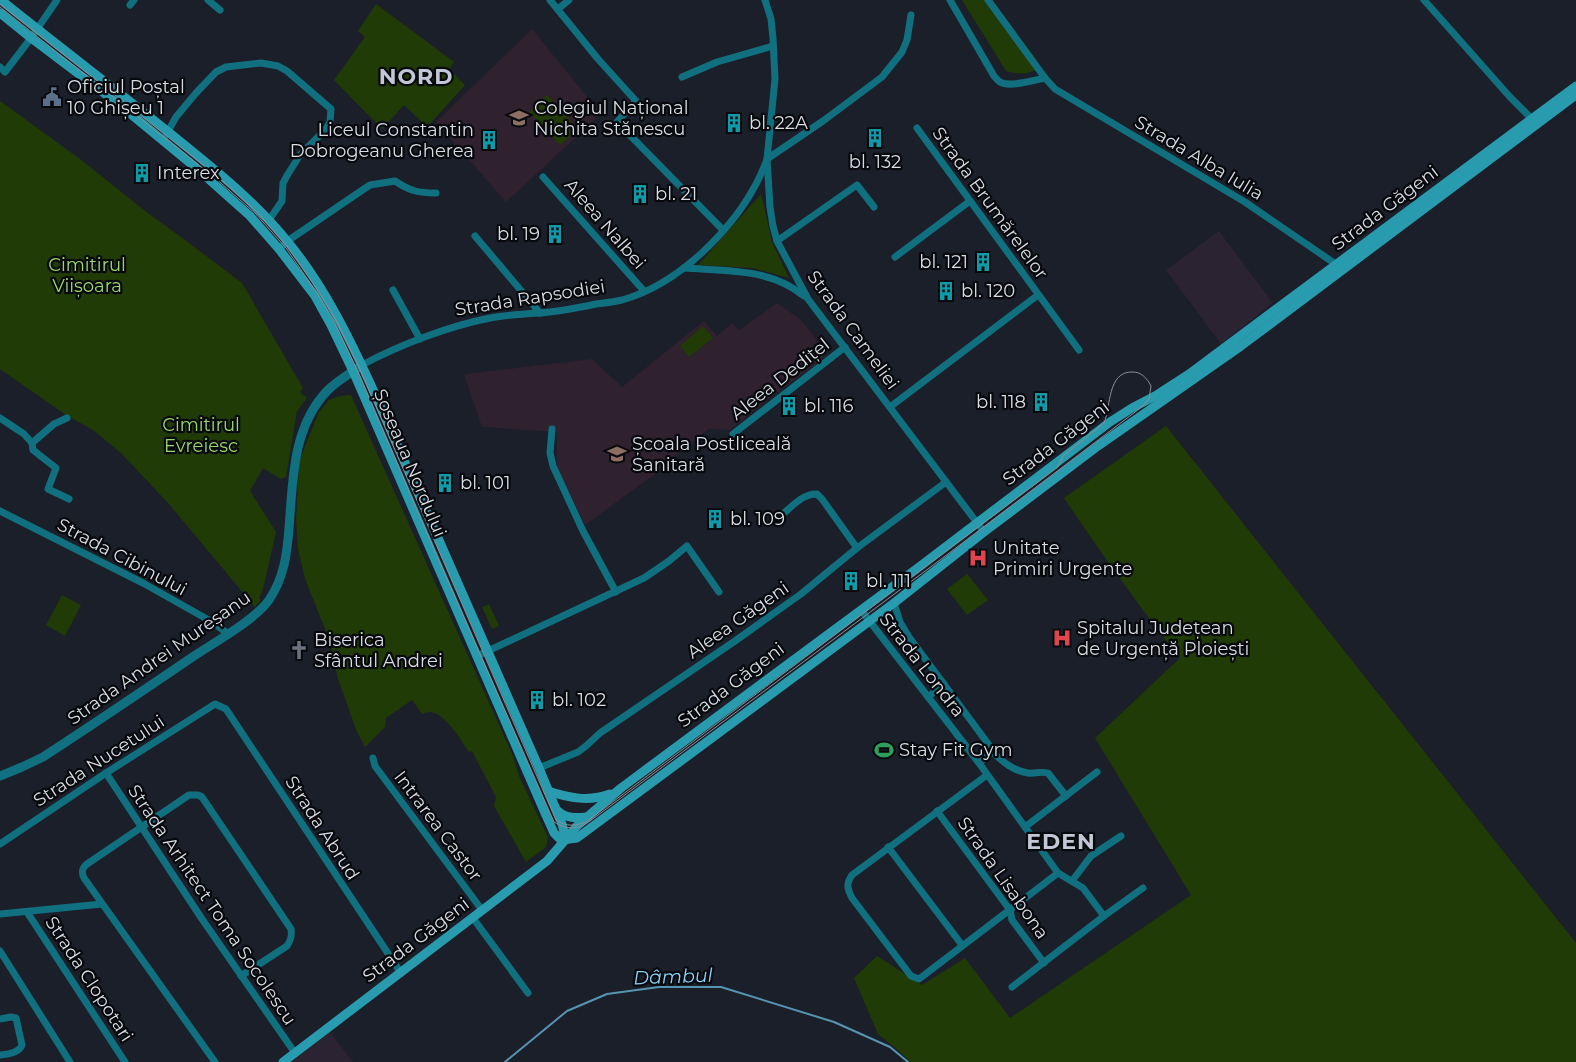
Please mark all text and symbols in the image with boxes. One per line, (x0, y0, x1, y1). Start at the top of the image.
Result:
district label: NORD (379, 63, 453, 90)
place label: Oficiul Poștal 10 Ghișeu 1 (67, 76, 185, 120)
public building icon: Oficiul Poștal 10 Ghișeu 1 (41, 86, 63, 108)
place label: Colegiul Național Nichita Stănescu (534, 97, 689, 140)
school or university icon: Colegiul Național Nichita Stănescu (508, 107, 530, 129)
street label: Strada Alba Iulia (1131, 111, 1267, 205)
building icon: bl. 22A (723, 112, 745, 134)
place label: bl. 22A (749, 112, 808, 134)
place label: Liceul Constantin Dobrogeanu Gherea (290, 119, 474, 162)
street label: Strada Brumărelelor (927, 123, 1053, 283)
building icon: bl. 132 (864, 127, 886, 149)
building icon: Liceul Constantin Dobrogeanu Gherea (478, 129, 500, 151)
place label: bl. 132 (849, 151, 901, 173)
street label: Strada Găgeni (1327, 161, 1443, 255)
building icon: Interex (131, 162, 153, 184)
place label: Interex (157, 162, 220, 184)
street label: Aleea Nalbei (560, 174, 650, 274)
building icon: bl. 21 (629, 183, 651, 205)
place label: bl. 21 (655, 183, 697, 205)
place label: bl. 19 (497, 223, 540, 245)
building icon: bl. 19 (544, 223, 566, 245)
place label: bl. 121 (919, 251, 968, 273)
building icon: bl. 121 (972, 251, 994, 273)
park label: Cimitirul Viișoara (48, 254, 126, 298)
street label: Strada Cameliei (802, 266, 904, 394)
street label: Strada Rapsodiei (453, 275, 607, 321)
building icon: bl. 120 (935, 280, 957, 302)
place label: bl. 120 (961, 280, 1015, 302)
street label: Aleea Dedițel (726, 333, 835, 425)
street label: Șoseaua Nordului (368, 386, 451, 541)
place label: bl. 118 (976, 391, 1026, 413)
building icon: bl. 118 (1030, 391, 1052, 413)
building icon: bl. 116 (778, 395, 800, 417)
place label: bl. 116 (804, 395, 854, 417)
street label: Strada Găgeni (998, 396, 1114, 490)
park label: Cimitirul Evreiesc (162, 414, 240, 457)
place label: Școala Postliceală Sanitară (632, 433, 791, 476)
school or university icon: Școala Postliceală Sanitară (606, 443, 628, 465)
building icon: bl. 101 (434, 472, 456, 494)
place label: bl. 101 (460, 472, 511, 494)
building icon: bl. 109 (704, 508, 726, 530)
place label: bl. 109 (730, 508, 785, 530)
street label: Strada Cibinului (53, 514, 191, 600)
place label: Unitate Primiri Urgente (993, 537, 1133, 580)
hospital icon: Unitate Primiri Urgente (967, 547, 989, 569)
building icon: bl. 111 (840, 570, 862, 592)
place label: bl. 111 (866, 570, 911, 592)
street label: Aleea Găgeni (683, 577, 793, 663)
street label: Strada Andrei Mureșanu (63, 586, 255, 731)
street label: Strada Londra (874, 608, 970, 722)
place label: Spitalul Județean de Urgență Ploiești (1077, 617, 1249, 661)
hospital icon: Spitalul Județean de Urgență Ploiești (1051, 627, 1073, 649)
place label: Biserica Sfântul Andrei (314, 629, 443, 672)
street label: Strada Găgeni (673, 638, 789, 732)
church icon: Biserica Sfântul Andrei (288, 639, 310, 661)
building icon: bl. 102 (526, 689, 548, 711)
place label: bl. 102 (552, 689, 606, 711)
street label: Strada Nucetului (29, 710, 169, 812)
sports icon: Stay Fit Gym (873, 739, 895, 761)
place label: Stay Fit Gym (899, 739, 1013, 761)
street label: Intrarea Castor (389, 766, 487, 886)
street label: Strada Abrud (280, 772, 364, 884)
street label: Strada Arhitect Toma Socolescu (123, 781, 301, 1029)
street label: Strada Lisabona (953, 813, 1053, 943)
district label: EDEN (1026, 828, 1096, 855)
street label: Strada Găgeni (358, 893, 474, 987)
street label: Strada Clopotari (40, 912, 138, 1046)
water label: Dâmbul (633, 964, 714, 989)

